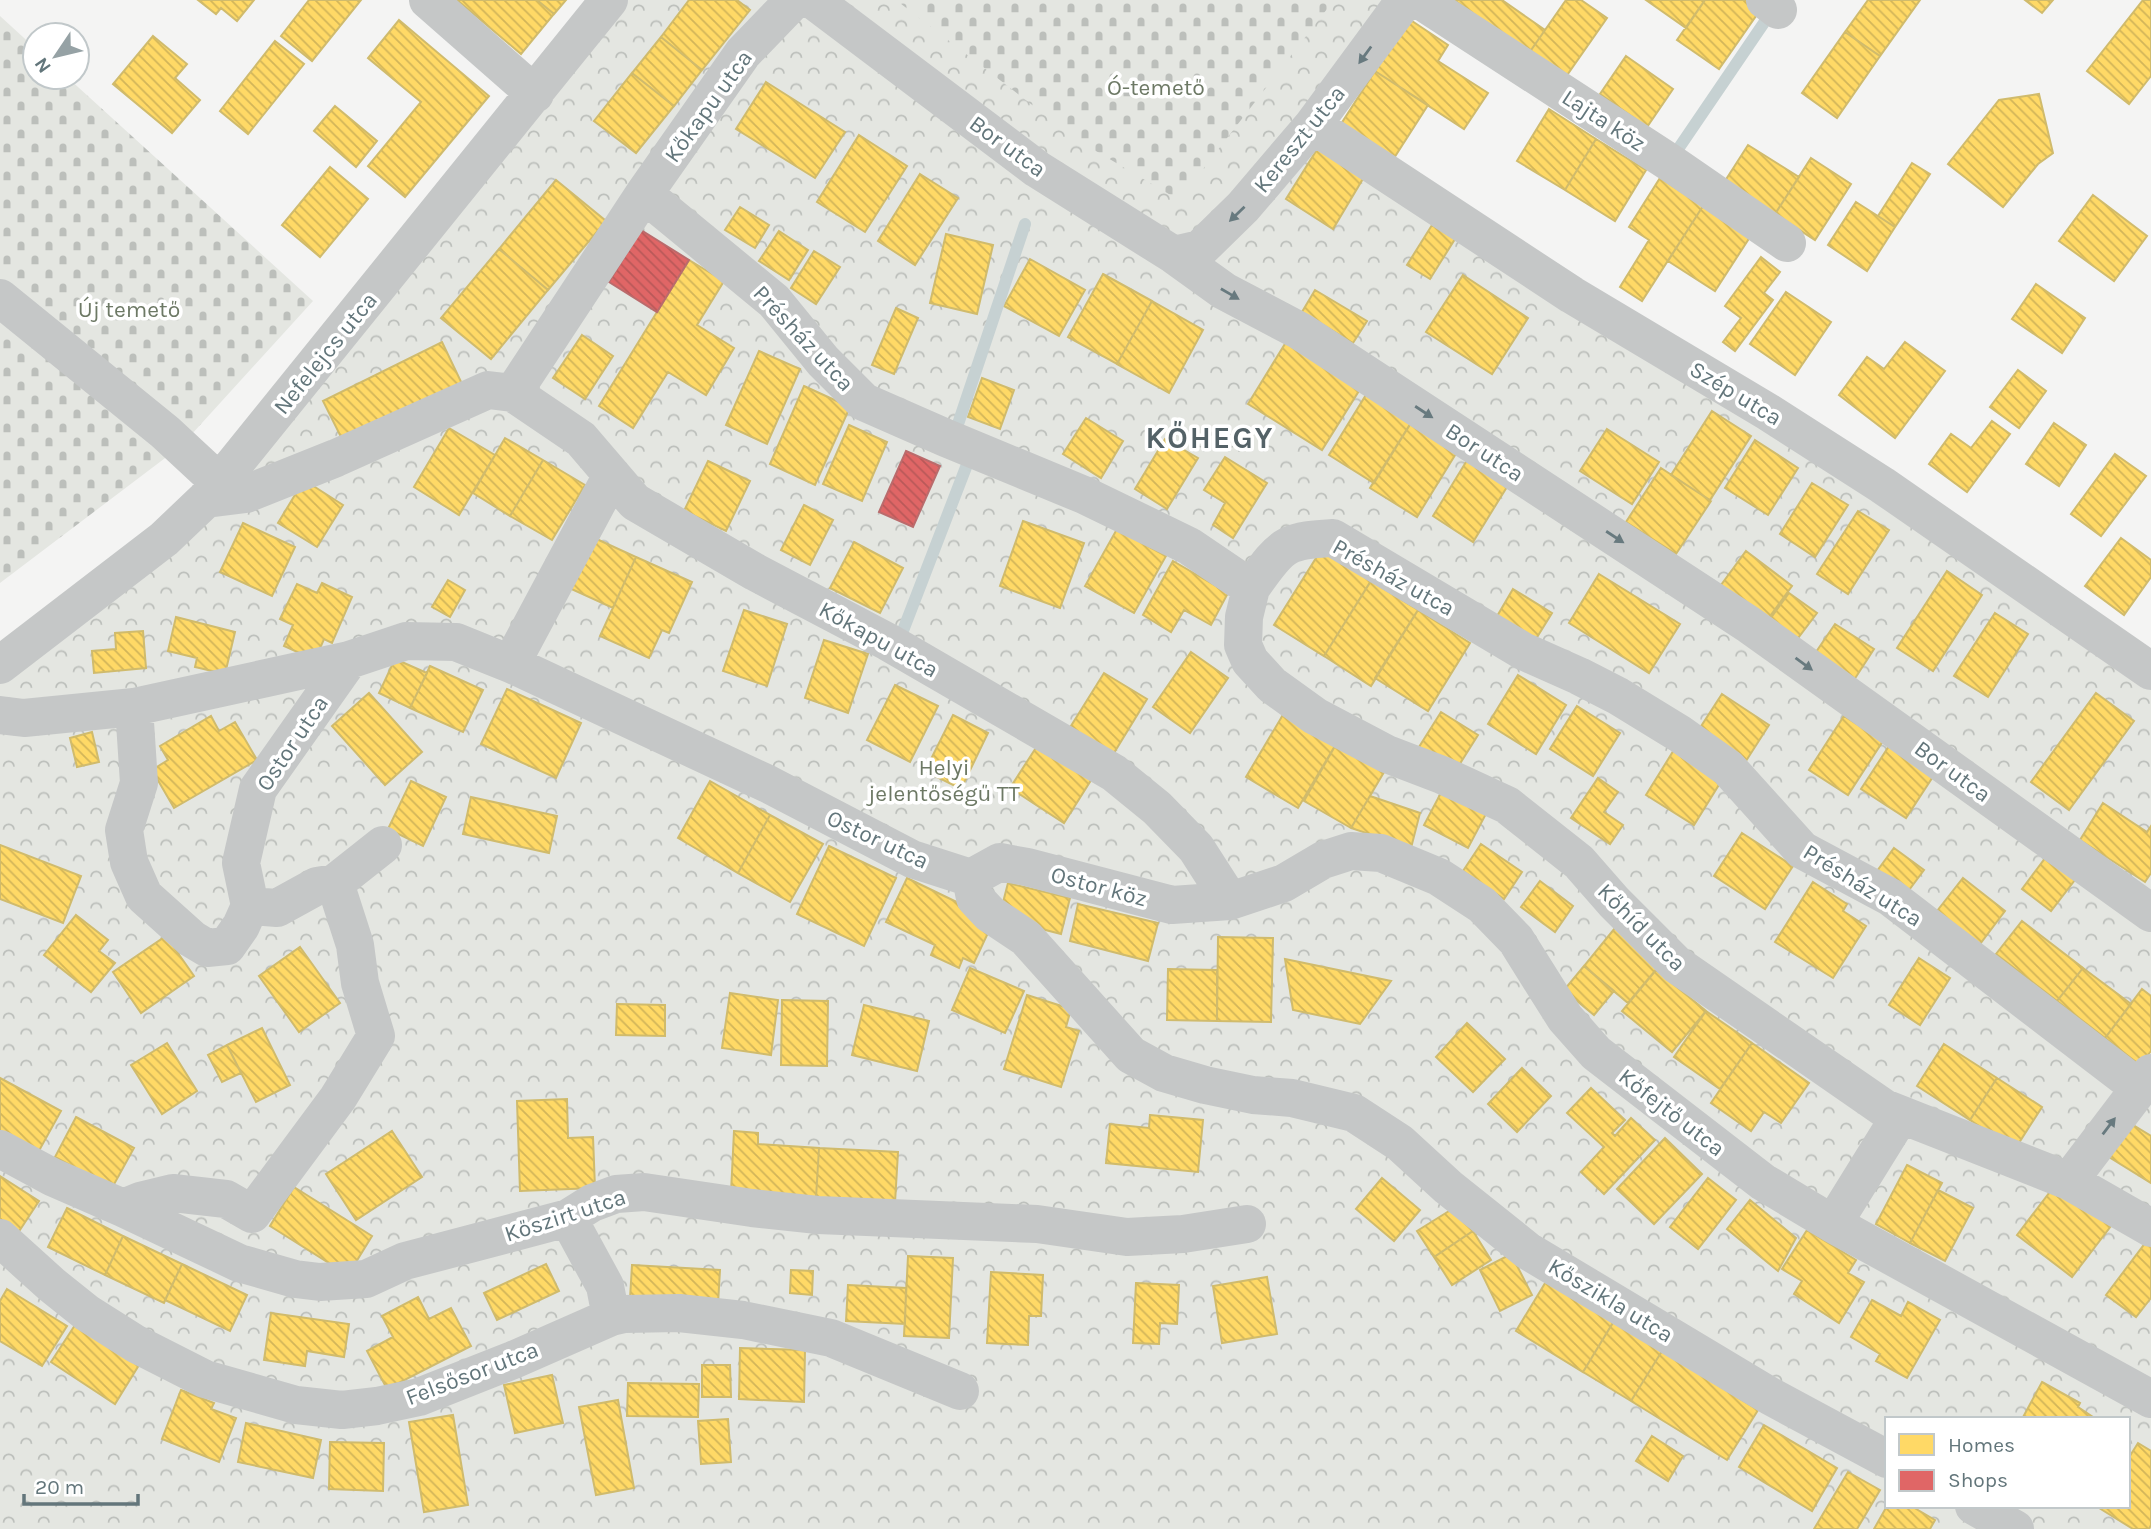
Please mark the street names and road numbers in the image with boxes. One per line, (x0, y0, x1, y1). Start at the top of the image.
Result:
street label: Kőkapu utca (659, 45, 758, 168)
street label: Kereszt utca (1248, 80, 1351, 198)
street label: Lajta köz (1557, 84, 1650, 157)
street label: Bor utca (964, 110, 1051, 183)
street label: Présház utca (748, 280, 860, 397)
street label: Nefelejcs utca (268, 287, 383, 420)
street label: Szép utca (1685, 355, 1787, 431)
street label: Bor utca (1441, 417, 1529, 488)
street label: Présház utca (1328, 533, 1459, 622)
street label: Kőkapu utca (814, 596, 943, 683)
street label: Ostor utca (251, 691, 334, 796)
street label: Bor utca (1909, 735, 1996, 808)
street label: Ostor utca (823, 804, 933, 875)
street label: Présház utca (1798, 838, 1927, 933)
street label: Ostor köz (1048, 861, 1150, 912)
street label: Kőhíd utca (1592, 878, 1691, 977)
street label: Kőfejtő utca (1613, 1063, 1730, 1162)
street label: Kőszirt utca (501, 1183, 629, 1248)
street label: Kőszikla utca (1543, 1253, 1678, 1348)
street label: Felsősor utca (402, 1336, 542, 1411)

